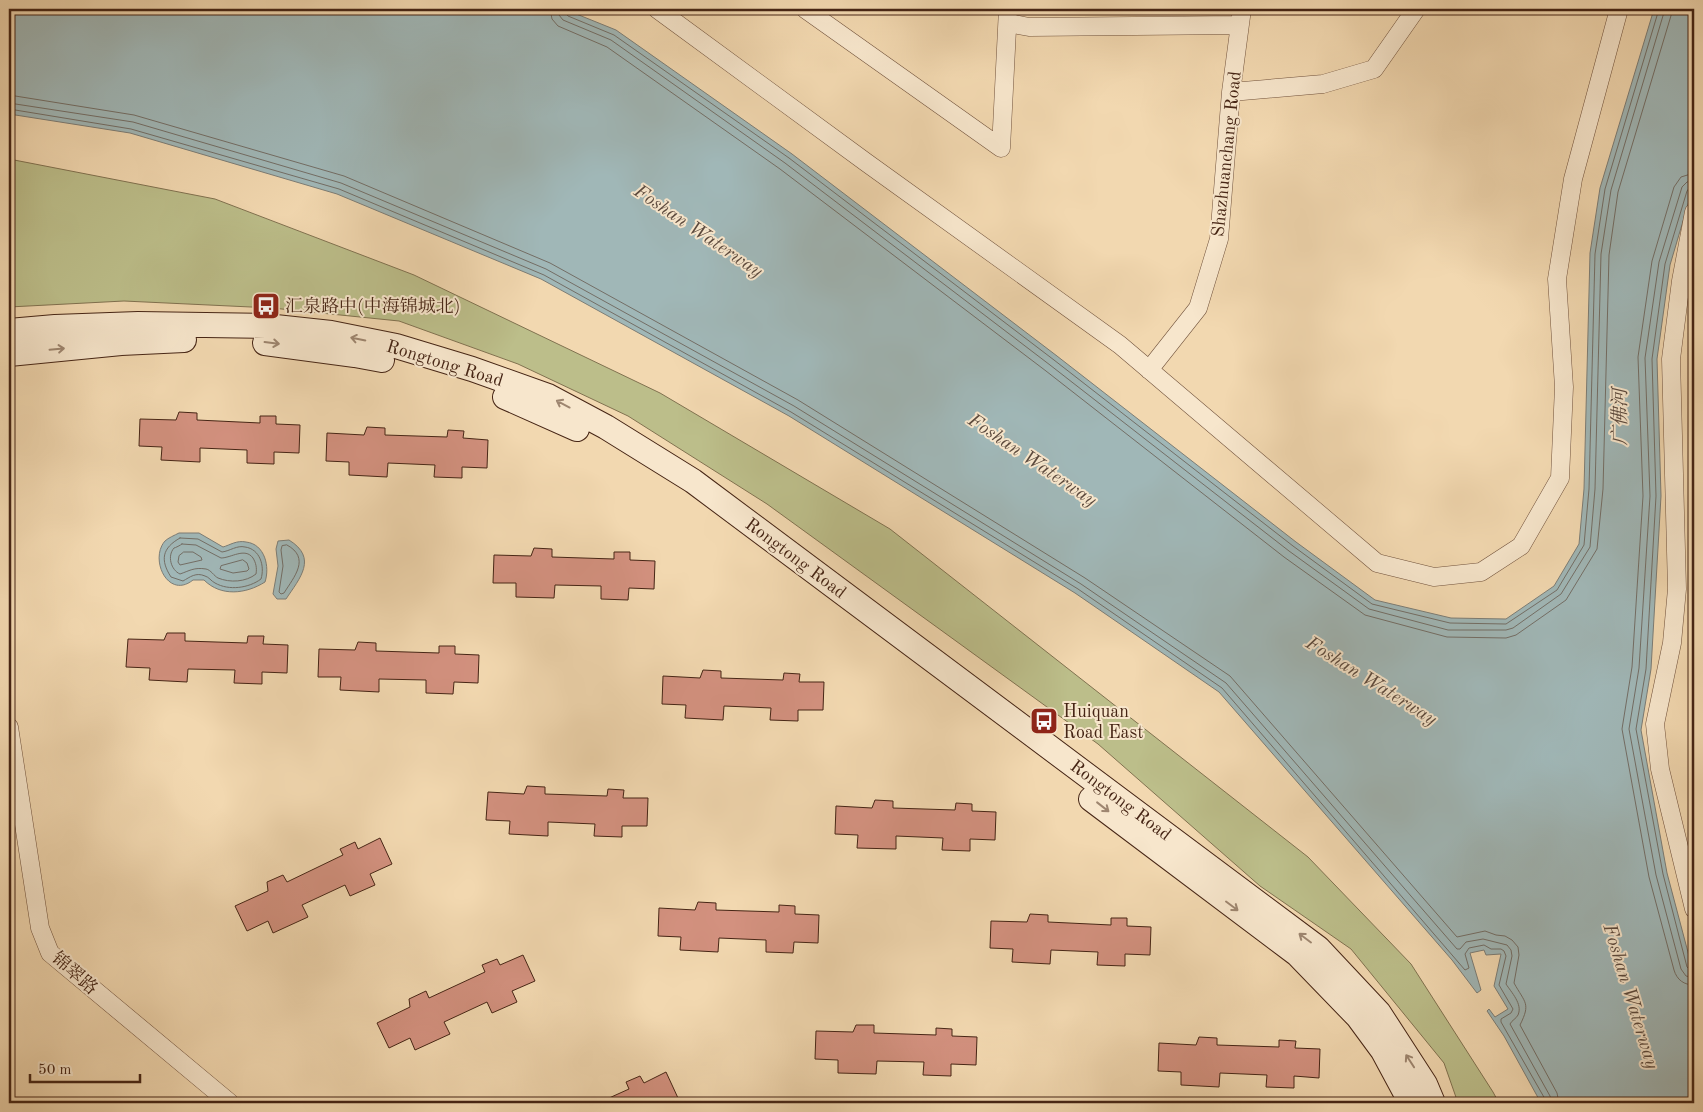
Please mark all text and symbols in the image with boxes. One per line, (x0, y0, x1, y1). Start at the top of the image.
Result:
street label: Shazhuanchang Road (1209, 70, 1245, 238)
water label: Foshan Waterway (629, 182, 766, 282)
bus stop icon: 汇泉路中(中海锦城北) (251, 291, 281, 321)
place label: 汇泉路中(中海锦城北) (285, 296, 460, 316)
one-way arrow (351, 334, 367, 343)
one-way arrow (263, 338, 279, 348)
street label: Rongtong Road (384, 338, 505, 390)
one-way arrow (49, 344, 65, 354)
water label: 广佛河 (1610, 386, 1631, 446)
one-way arrow (555, 399, 570, 409)
water label: Foshan Waterway (963, 411, 1100, 511)
street label: Rongtong Road (742, 515, 849, 602)
water label: Foshan Waterway (1301, 634, 1440, 730)
place label: Huiquan Road East (1063, 703, 1144, 742)
bus stop icon: Huiquan Road East (1029, 706, 1059, 736)
street label: Rongtong Road (1067, 757, 1174, 844)
one-way arrow (1096, 802, 1109, 813)
one-way arrow (1225, 901, 1239, 911)
water label: Foshan Waterway (1598, 921, 1661, 1072)
one-way arrow (1298, 933, 1312, 943)
street label: 锦翠路 (48, 948, 102, 998)
scale bar (30, 1052, 140, 1084)
one-way arrow (1405, 1054, 1415, 1068)
text: 50 m (38, 1063, 72, 1078)

